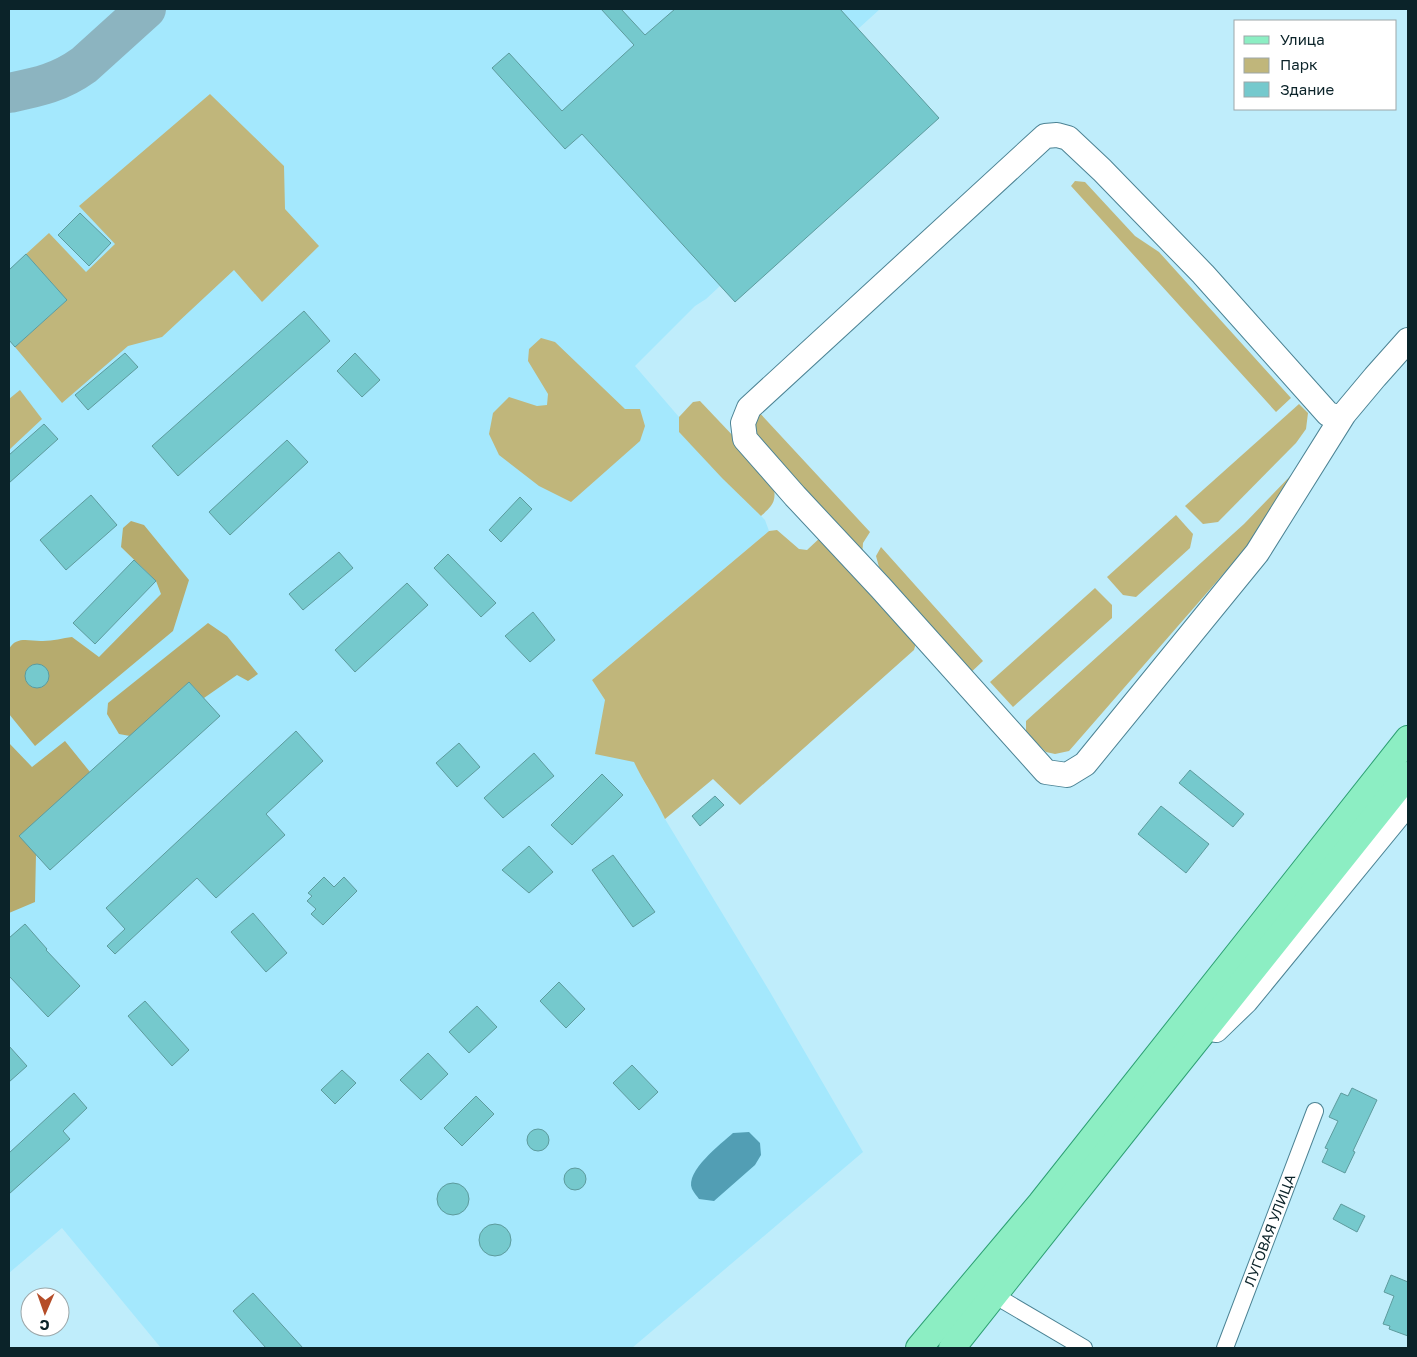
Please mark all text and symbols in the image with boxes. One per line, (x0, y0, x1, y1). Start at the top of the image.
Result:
legend (1234, 20, 1397, 110)
text: Улица (1280, 30, 1325, 48)
text: Парк (1280, 55, 1318, 73)
text: Здание (1280, 80, 1334, 98)
street label: ЛУГОВАЯ УЛИЦА (1240, 1171, 1298, 1289)
north arrow (20, 1287, 70, 1337)
text: С (39, 1317, 50, 1334)

